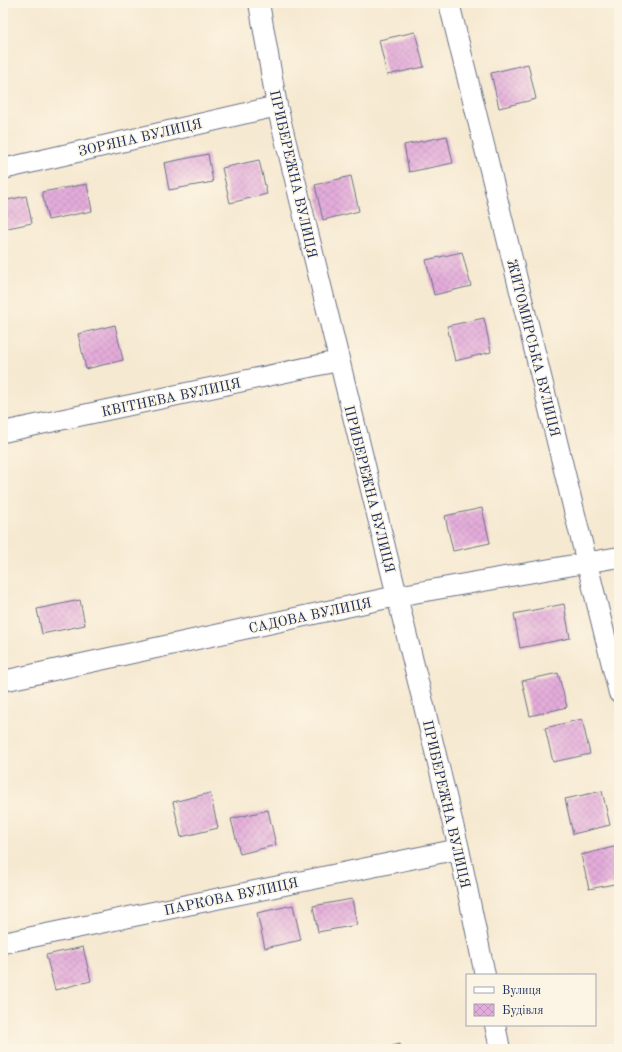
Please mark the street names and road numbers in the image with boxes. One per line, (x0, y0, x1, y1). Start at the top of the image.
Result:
street label: ПРИБЕРЕЖНА ВУЛИЦЯ (267, 89, 319, 260)
street label: ЗОРЯНА ВУЛИЦЯ (77, 117, 203, 159)
street label: ЖИТОМИРСЬКА ВУЛИЦЯ (504, 258, 562, 439)
street label: КВІТНЕВА ВУЛИЦЯ (100, 376, 242, 420)
street label: ПРИБЕРЕЖНА ВУЛИЦЯ (341, 404, 397, 574)
street label: САДОВА ВУЛИЦЯ (247, 596, 373, 636)
street label: ПРИБЕРЕЖНА ВУЛИЦЯ (420, 719, 472, 890)
street label: ПАРКОВА ВУЛИЦЯ (163, 876, 300, 918)

